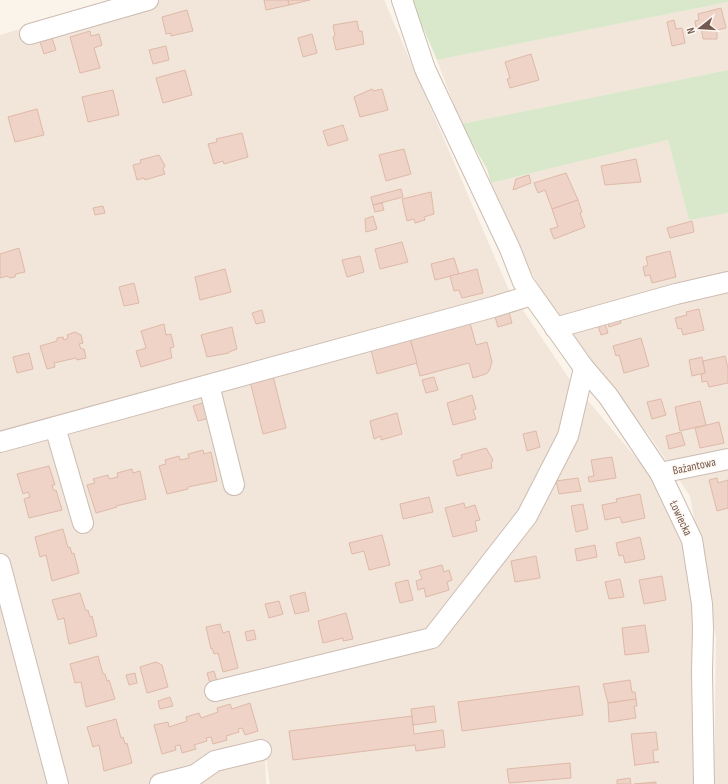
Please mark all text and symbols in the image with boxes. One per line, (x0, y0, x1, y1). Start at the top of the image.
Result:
north arrow (680, 8, 720, 48)
text: N (684, 26, 698, 35)
street label: Bażantowa (671, 455, 717, 478)
street label: Łowiecka (665, 497, 695, 538)

